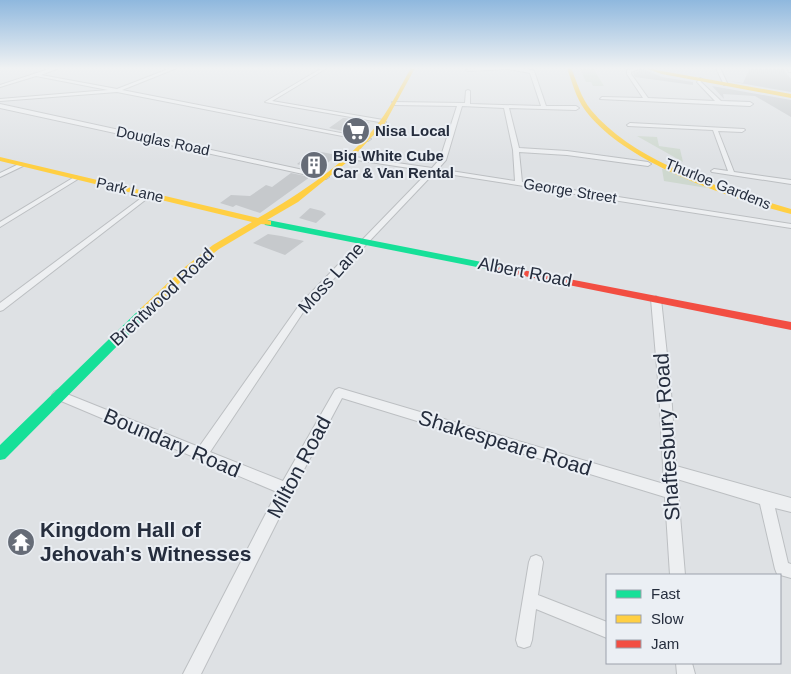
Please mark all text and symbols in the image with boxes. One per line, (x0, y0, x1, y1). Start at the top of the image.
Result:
supermarket icon: Nisa Local (341, 116, 371, 146)
street label: Douglas Road (115, 122, 211, 159)
place label: Nisa Local (375, 122, 450, 139)
place label: Big White Cube Car & Van Rental (333, 147, 454, 181)
building icon: Big White Cube Car & Van Rental (299, 150, 329, 180)
street label: Thurloe Gardens (663, 155, 774, 213)
street label: Park Lane (95, 174, 165, 205)
street label: George Street (522, 175, 619, 206)
street label: Moss Lane (294, 239, 368, 317)
street label: Brentwood Road (106, 244, 218, 350)
street label: Albert Road (476, 253, 574, 291)
street label: Shaftesbury Road (649, 352, 684, 522)
street label: Boundary Road (101, 403, 244, 482)
street label: Shakespeare Road (416, 405, 594, 480)
street label: Milton Road (262, 412, 335, 522)
place label: Kingdom Hall of Jehovah's Witnesses (40, 518, 251, 565)
temple icon: Kingdom Hall of Jehovah's Witnesses (6, 527, 36, 557)
legend (606, 574, 781, 664)
text: Fast (651, 585, 681, 602)
text: Slow (651, 610, 684, 627)
text: Jam (651, 635, 679, 652)

